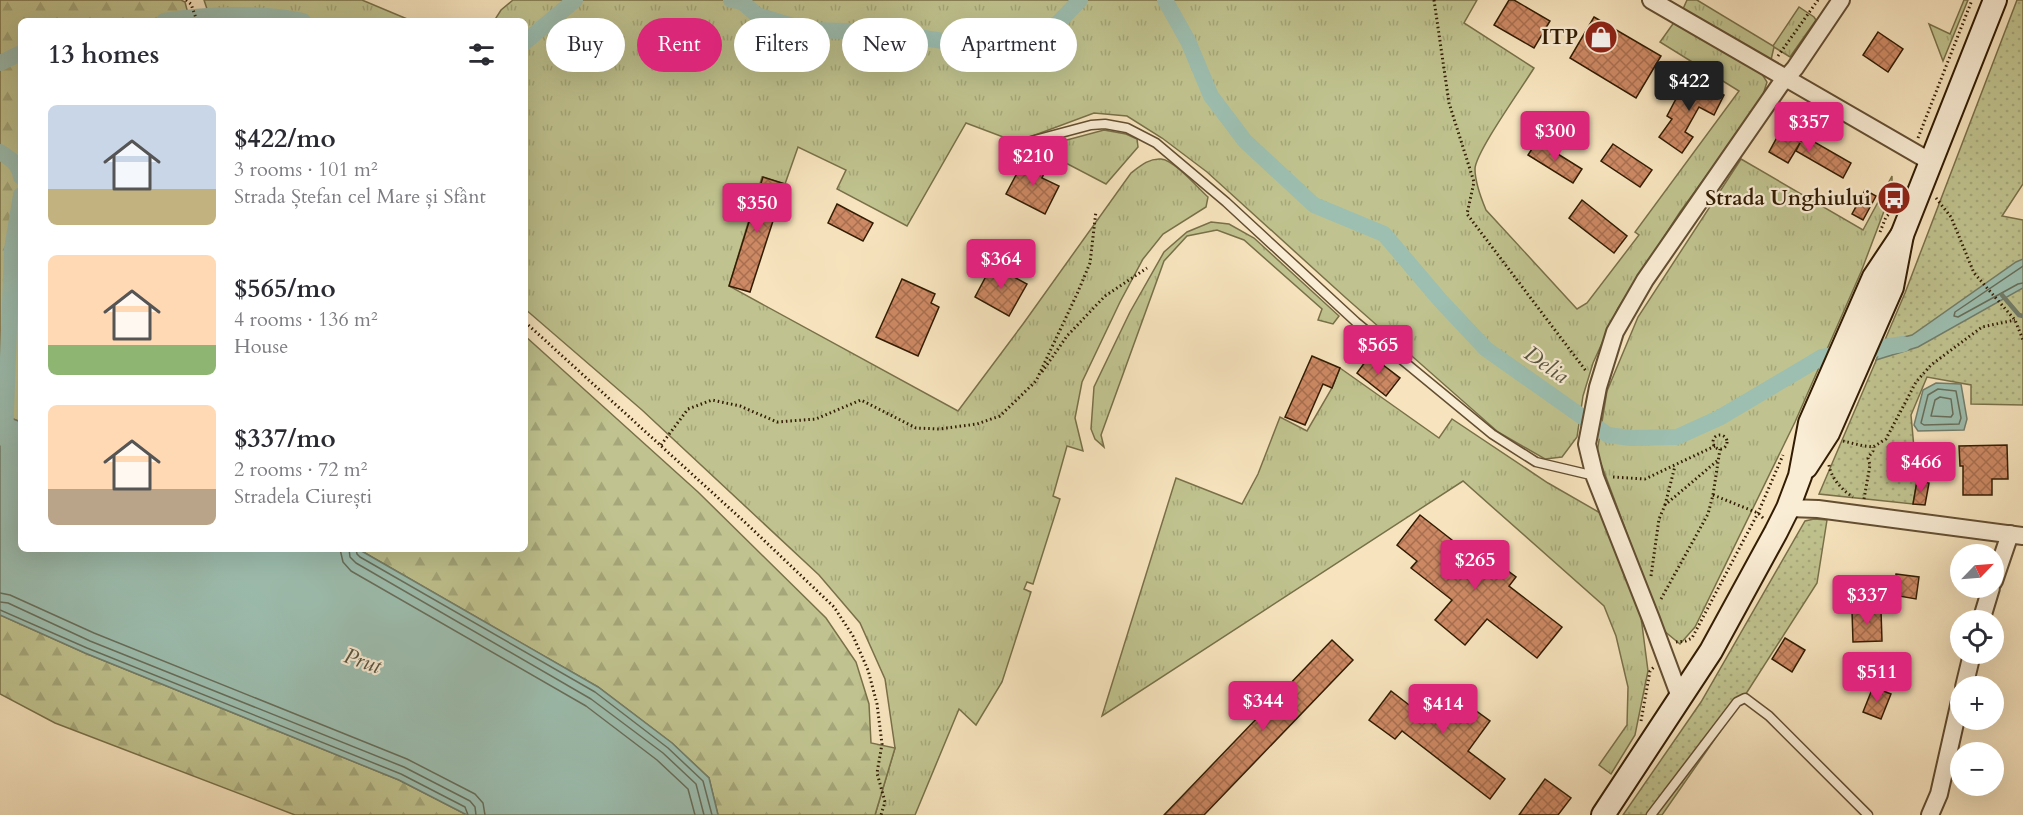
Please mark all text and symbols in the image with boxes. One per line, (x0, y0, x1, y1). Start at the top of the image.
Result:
chip: Buy (546, 18, 625, 72)
chip: Rent (637, 18, 722, 72)
chip: Filters (734, 18, 830, 72)
chip: New (842, 18, 928, 72)
chip: Apartment (940, 18, 1077, 72)
shop icon: ITP (1583, 19, 1619, 55)
place label: ITP (1541, 23, 1578, 52)
text: 13 homes (48, 37, 159, 72)
icon: filters (465, 38, 498, 71)
pin: $422 (1653, 61, 1725, 112)
text: $422 (1669, 67, 1709, 94)
pin: $357 (1773, 102, 1845, 153)
text: $357 (1789, 108, 1829, 135)
pin: $300 (1519, 111, 1591, 162)
text: $300 (1535, 117, 1575, 144)
text: $422/mo (234, 121, 336, 156)
icon: home (96, 129, 168, 201)
pin: $210 (997, 136, 1069, 187)
text: $210 (1013, 142, 1053, 169)
text: 3 rooms · 101 m² (234, 156, 378, 183)
bus stop icon: Strada Unghiului (1876, 180, 1912, 216)
text: Strada Ștefan cel Mare și Sfânt (234, 183, 486, 210)
pin: $350 (721, 183, 793, 234)
place label: Strada Unghiului (1705, 184, 1871, 213)
text: $350 (737, 189, 777, 216)
pin: $364 (965, 239, 1037, 290)
text: $364 (981, 245, 1021, 272)
text: $565/mo (234, 271, 336, 306)
icon: home (96, 279, 168, 351)
text: 4 rooms · 136 m² (234, 306, 378, 333)
pin: $565 (1342, 325, 1414, 376)
text: $565 (1358, 331, 1398, 358)
text: House (234, 333, 288, 360)
water label: Delia (1518, 339, 1575, 391)
text: $337/mo (234, 421, 336, 456)
icon: home (96, 429, 168, 501)
pin: $466 (1885, 442, 1957, 493)
text: $466 (1901, 448, 1941, 475)
text: 2 rooms · 72 m² (234, 456, 367, 483)
text: Stradela Ciurești (234, 483, 372, 510)
pin: $265 (1439, 540, 1511, 591)
north arrow (1950, 544, 2004, 598)
map controls (1950, 544, 2004, 796)
text: $265 (1455, 546, 1495, 573)
pin: $337 (1831, 575, 1903, 626)
text: $337 (1847, 581, 1887, 608)
button: locate (1950, 610, 2004, 664)
water label: Prut (340, 641, 386, 682)
pin: $511 (1841, 652, 1913, 703)
text: $511 (1857, 658, 1897, 685)
button: + (1950, 676, 2004, 730)
pin: $344 (1227, 681, 1299, 732)
pin: $414 (1407, 684, 1479, 735)
text: $344 (1243, 687, 1283, 714)
text: $414 (1423, 690, 1463, 717)
button: − (1950, 742, 2004, 796)

